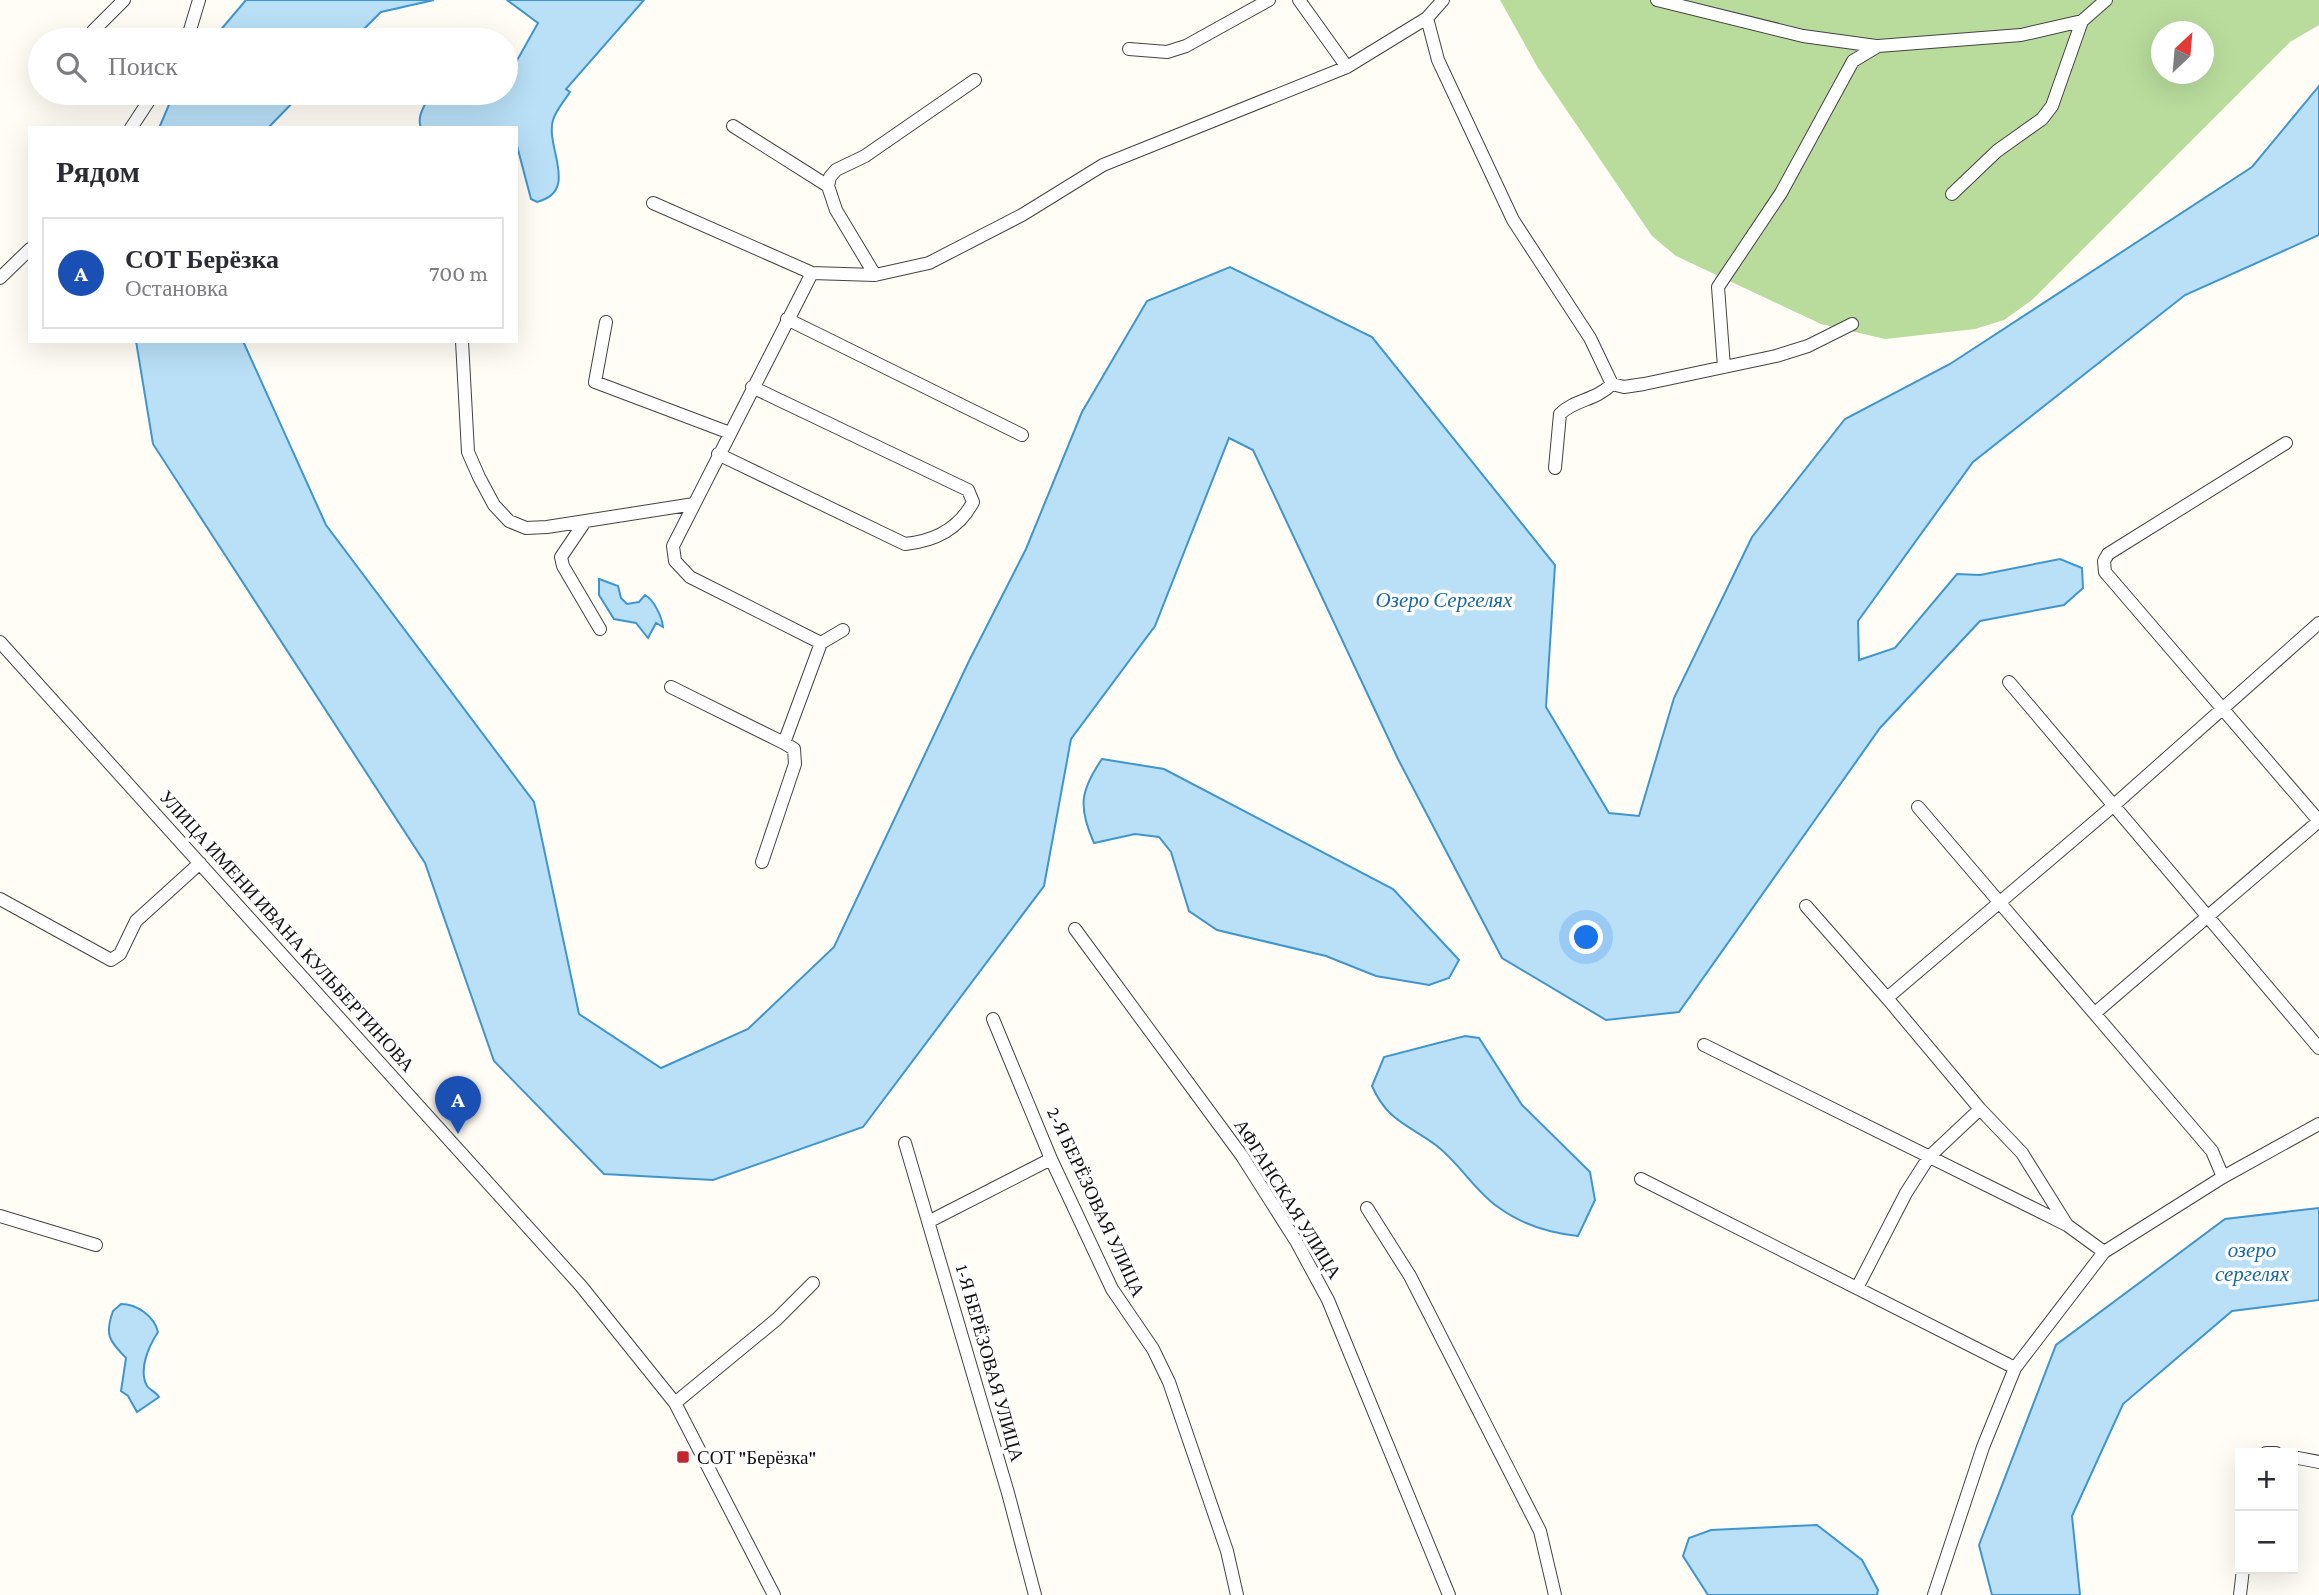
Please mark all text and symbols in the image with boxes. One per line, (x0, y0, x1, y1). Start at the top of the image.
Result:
north arrow (2151, 21, 2214, 84)
search box (28, 28, 518, 105)
icon: search (52, 48, 90, 86)
text: Поиск (108, 52, 178, 81)
text: Рядом (56, 155, 140, 188)
text: СОТ Берёзка (125, 245, 279, 274)
text: A (74, 260, 88, 286)
text: 700 m (429, 260, 488, 286)
text: Остановка (125, 275, 228, 301)
water label: Озеро Сергелях (1376, 588, 1513, 612)
street label: УЛИЦА ИМЕНИ ИВАНА КУЛЬБЕРТИНОВА (155, 786, 419, 1076)
your location (1569, 920, 1603, 954)
pin: A (435, 1076, 481, 1134)
street label: 2-Я БЕРЁЗОВАЯ УЛИЦА (1043, 1104, 1149, 1300)
street label: АФГАНСКАЯ УЛИЦА (1230, 1115, 1346, 1283)
water label: озеро сергелях (2215, 1238, 2290, 1286)
street label: 1-Я БЕРЁЗОВАЯ УЛИЦА (952, 1262, 1028, 1464)
place label: СОТ "Берёзка" (697, 1447, 816, 1468)
map controls (2235, 1448, 2298, 1574)
button: + (2235, 1448, 2298, 1511)
marker: СОТ "Берёзка" (675, 1449, 691, 1465)
button: − (2235, 1511, 2298, 1574)

